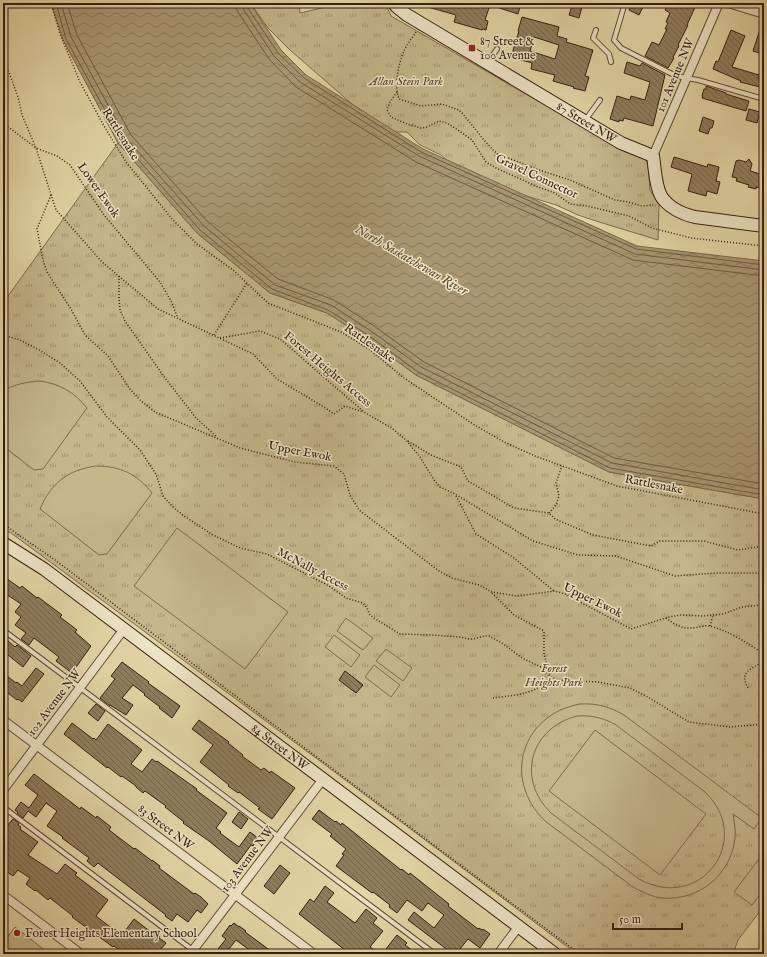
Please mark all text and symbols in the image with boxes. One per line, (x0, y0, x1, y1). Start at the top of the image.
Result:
place label: 87 Street & 100 Avenue (480, 34, 536, 63)
street label: 101 Avenue NW (653, 36, 698, 114)
marker: 87 Street & 100 Avenue (467, 43, 477, 53)
park label: Allan Stein Park (367, 74, 443, 89)
street label: 87 Street NW (554, 99, 619, 147)
street label: Rattlesnake (99, 105, 143, 164)
street label: Gravel Connector (493, 151, 581, 202)
street label: Lower Ewok (74, 160, 123, 221)
water label: North Saskatchewan River (352, 221, 471, 300)
street label: Rattlesnake (341, 320, 399, 367)
street label: Forest Heights Access (281, 328, 375, 410)
street label: Upper Ewok (267, 438, 333, 466)
street label: Rattlesnake (624, 472, 685, 498)
street label: McNally Access (274, 544, 351, 595)
street label: Upper Ewok (560, 580, 625, 622)
park label: Forest Heights Park (524, 661, 583, 691)
street label: 102 Avenue NW (24, 666, 85, 739)
street label: 84 Street NW (248, 721, 312, 774)
street label: 83 Street NW (135, 802, 197, 854)
street label: 103 Avenue NW (218, 823, 277, 895)
scale bar (613, 905, 682, 931)
text: 50 m (619, 912, 641, 927)
place label: Forest Heights Elementary School (25, 926, 197, 941)
marker: Forest Heights Elementary School (12, 928, 22, 938)

